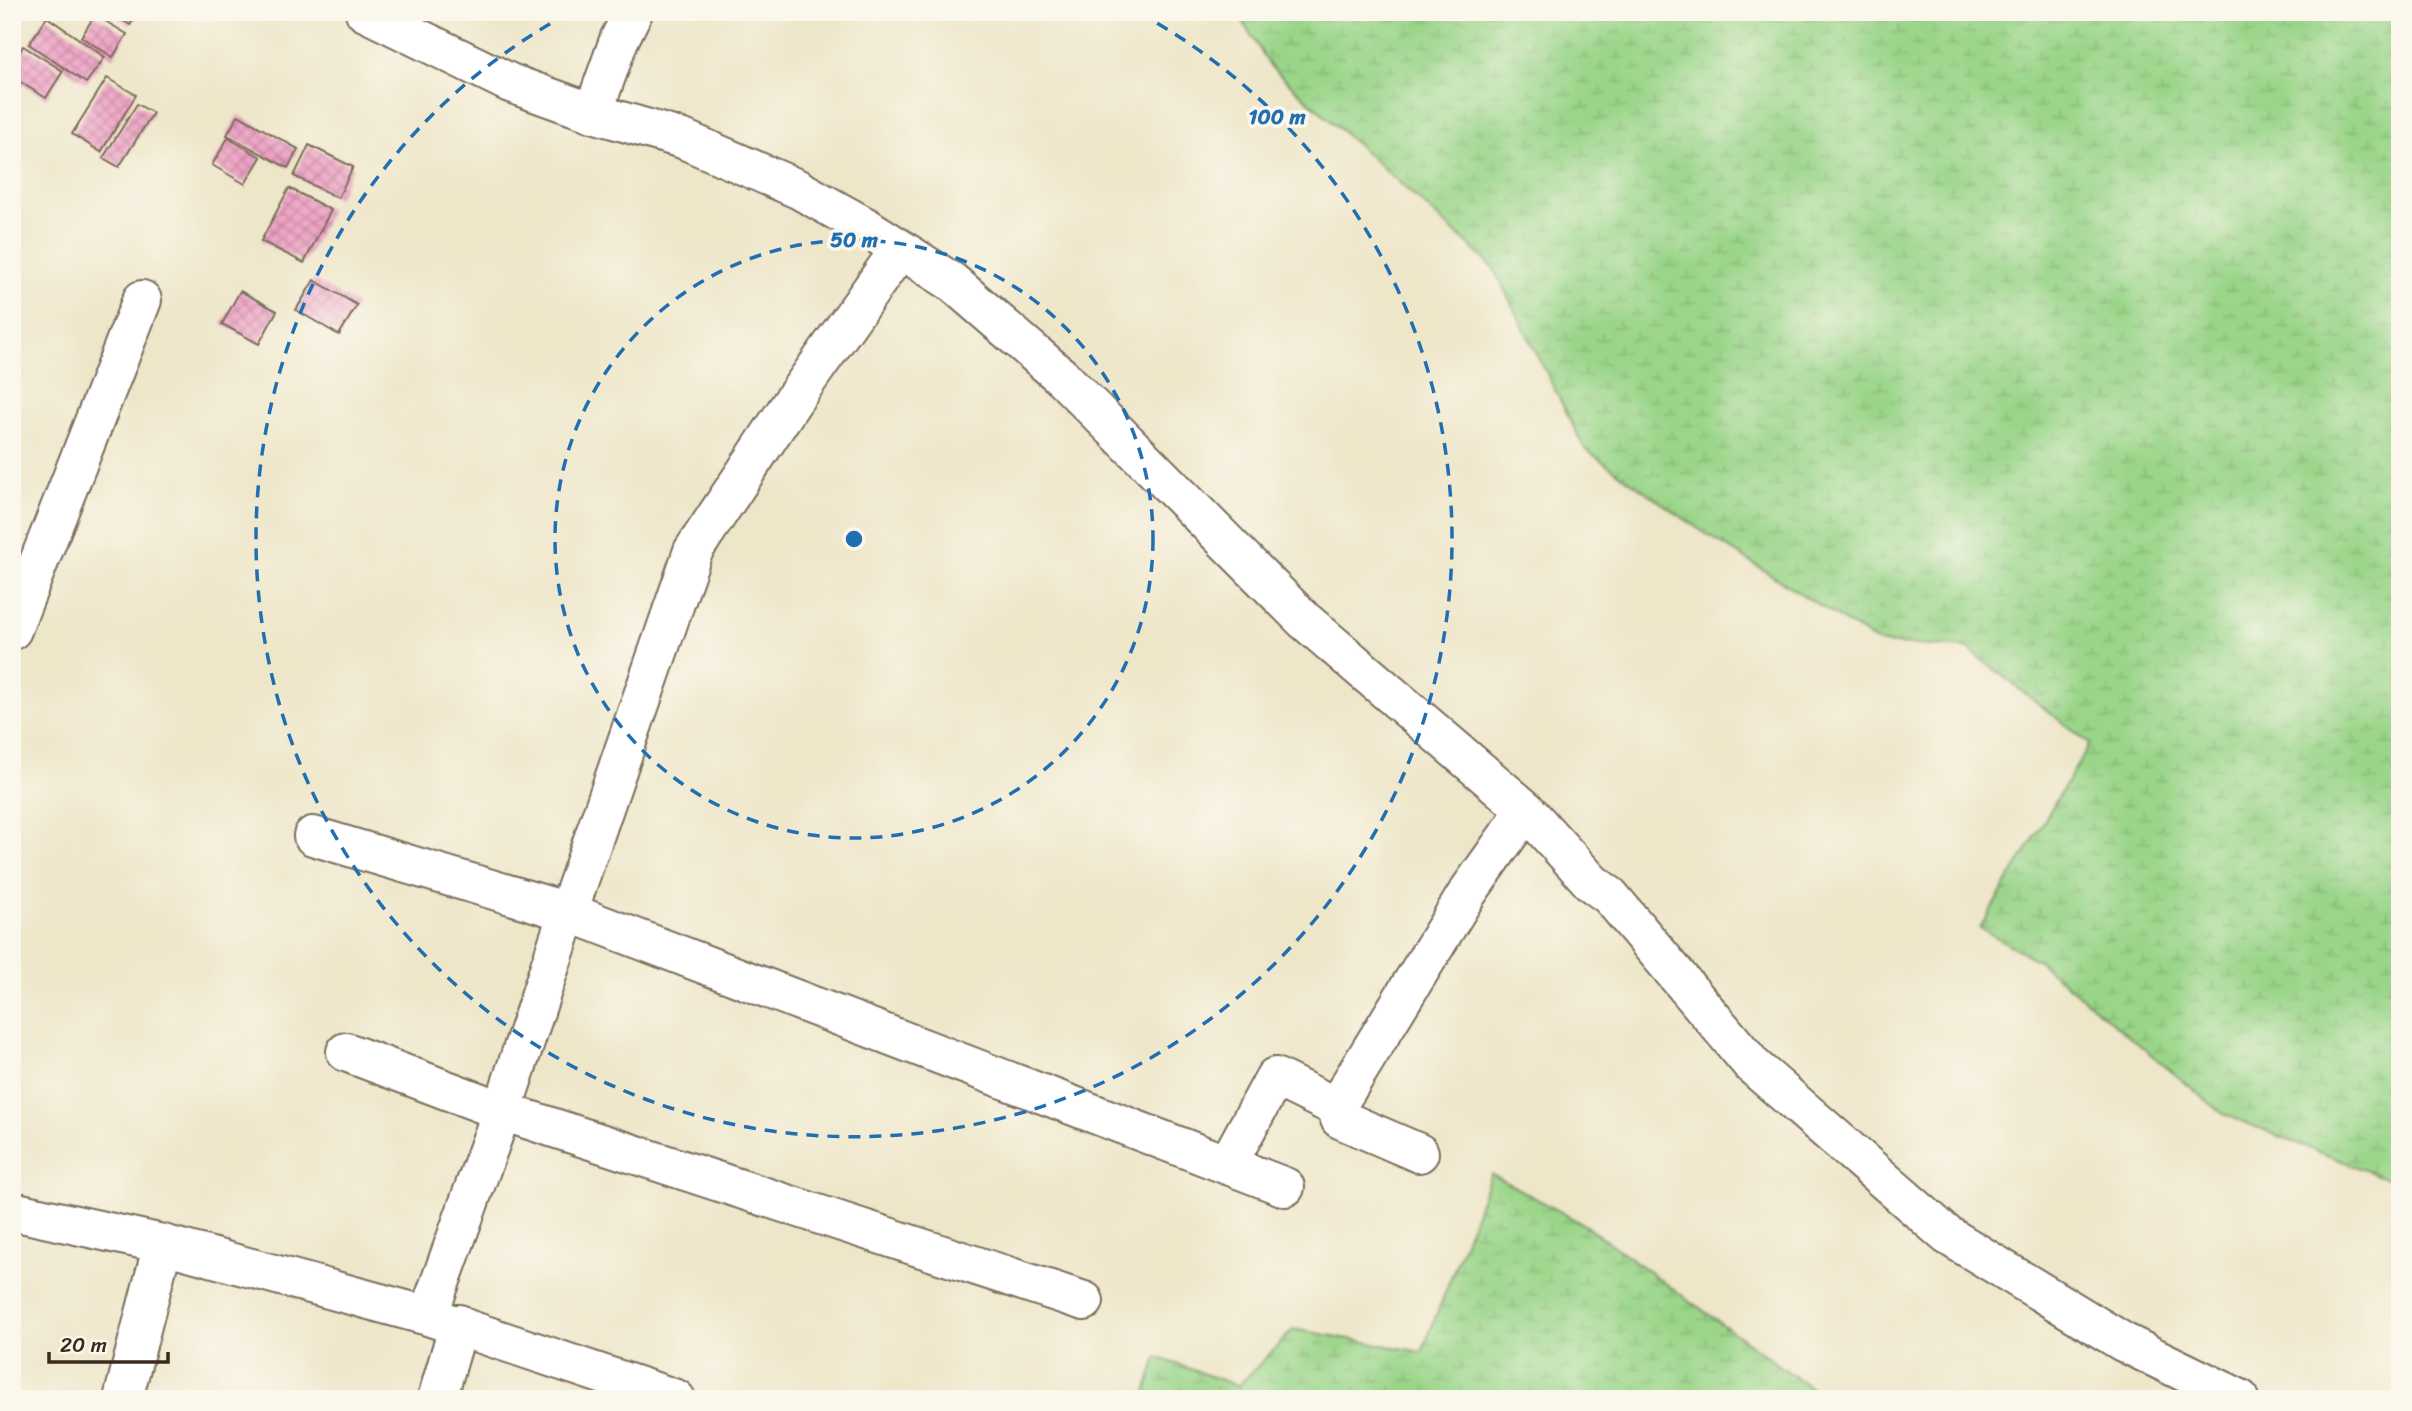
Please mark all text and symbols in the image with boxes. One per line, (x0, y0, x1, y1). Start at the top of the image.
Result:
text: 100 m (1248, 98, 1306, 136)
text: 50 m (830, 221, 879, 259)
centre of rings (842, 527, 866, 551)
scale bar (49, 1320, 168, 1364)
text: 20 m (60, 1326, 107, 1364)

